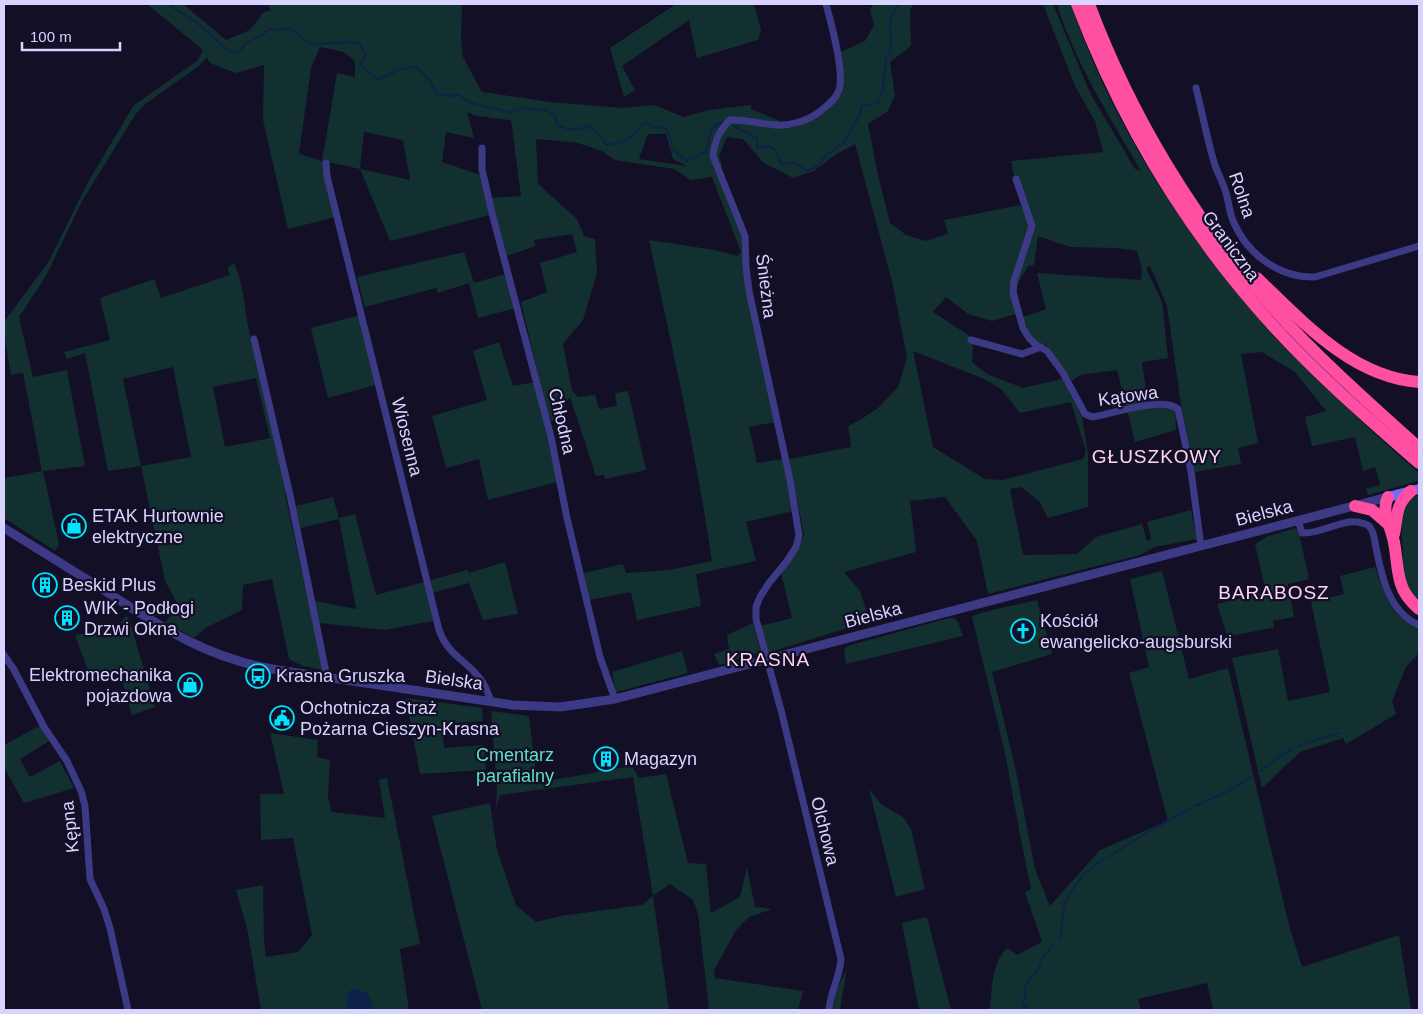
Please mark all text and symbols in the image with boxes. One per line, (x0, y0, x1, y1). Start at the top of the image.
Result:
scale bar (22, 20, 120, 52)
text: 100 m (30, 28, 72, 45)
street label: Rolna (1225, 170, 1259, 221)
street label: Graniczna (1198, 207, 1264, 286)
street label: Śnieżna (752, 252, 781, 320)
street label: Kątowa (1097, 382, 1160, 410)
street label: Chłodna (545, 386, 580, 457)
street label: Wiosenna (388, 396, 427, 479)
district label: GŁUSZKOWY (1092, 446, 1222, 467)
street label: Bielska (1233, 496, 1296, 530)
place label: ETAK Hurtownie elektryczne (92, 506, 224, 547)
shop icon: ETAK Hurtownie elektryczne (61, 513, 87, 539)
building icon: Beskid Plus (32, 572, 58, 598)
place label: Beskid Plus (62, 575, 156, 595)
district label: BARABOSZ (1218, 582, 1330, 603)
place label: WIK - Podłogi Drzwi Okna (84, 598, 194, 639)
street label: Bielska (842, 598, 905, 632)
building icon: WIK - Podłogi Drzwi Okna (54, 605, 80, 631)
place label: Kościół ewangelicko-augsburski (1040, 611, 1232, 652)
church icon: Kościół ewangelicko-augsburski (1010, 618, 1036, 644)
district label: KRASNA (726, 649, 810, 670)
bus stop icon: Krasna Gruszka (245, 663, 271, 689)
place label: Elektromechanika pojazdowa (29, 665, 173, 706)
place label: Krasna Gruszka (276, 666, 406, 686)
street label: Bielska (424, 666, 485, 694)
shop icon: Elektromechanika pojazdowa (177, 672, 203, 698)
place label: Ochotnicza Straż Pożarna Cieszyn-Krasna (300, 698, 500, 739)
public building icon: Ochotnicza Straż Pożarna Cieszyn-Krasna (269, 705, 295, 731)
park label: Cmentarz parafialny (476, 745, 554, 786)
building icon: Magazyn (593, 746, 619, 772)
place label: Magazyn (624, 749, 697, 769)
street label: Olchowa (807, 795, 843, 868)
street label: Kępna (57, 799, 83, 854)

